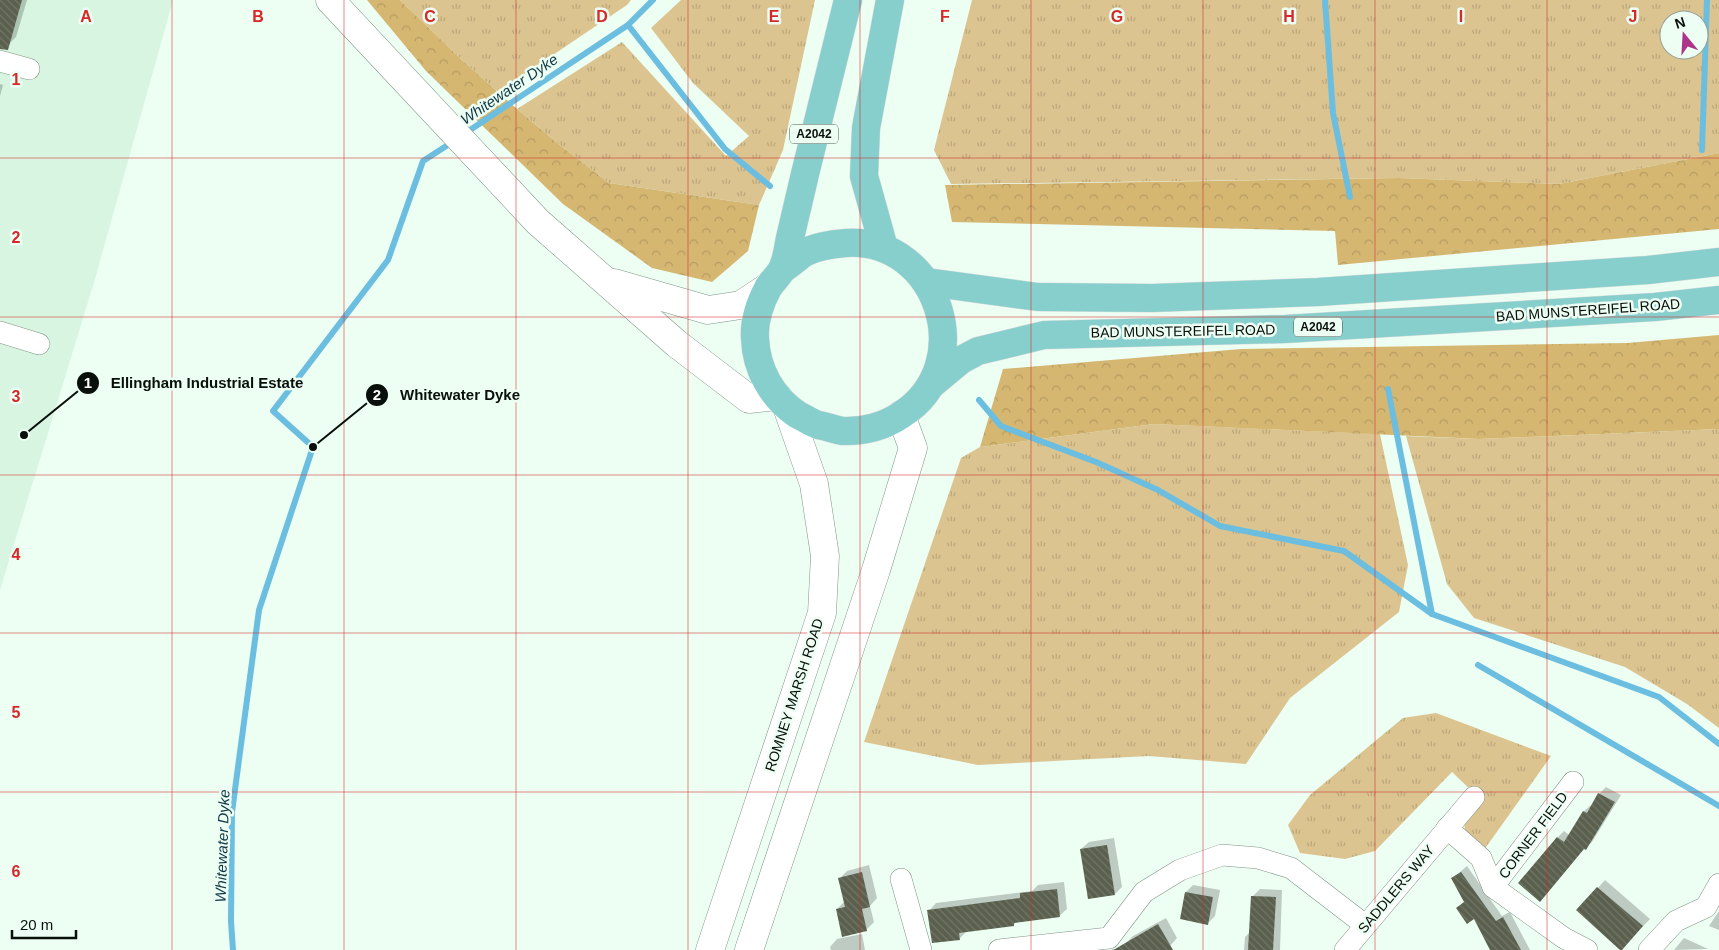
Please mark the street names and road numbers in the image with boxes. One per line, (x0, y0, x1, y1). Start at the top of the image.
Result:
road number: A2042 (790, 125, 838, 144)
street label: BAD MUNSTEREIFEL ROAD (1495, 296, 1681, 324)
road number: A2042 (1294, 318, 1342, 337)
street label: BAD MUNSTEREIFEL ROAD (1091, 321, 1275, 341)
street label: ROMNEY MARSH ROAD (762, 616, 826, 774)
street label: CORNER FIELD (1495, 789, 1571, 881)
street label: SADDLERS WAY (1355, 841, 1438, 936)

